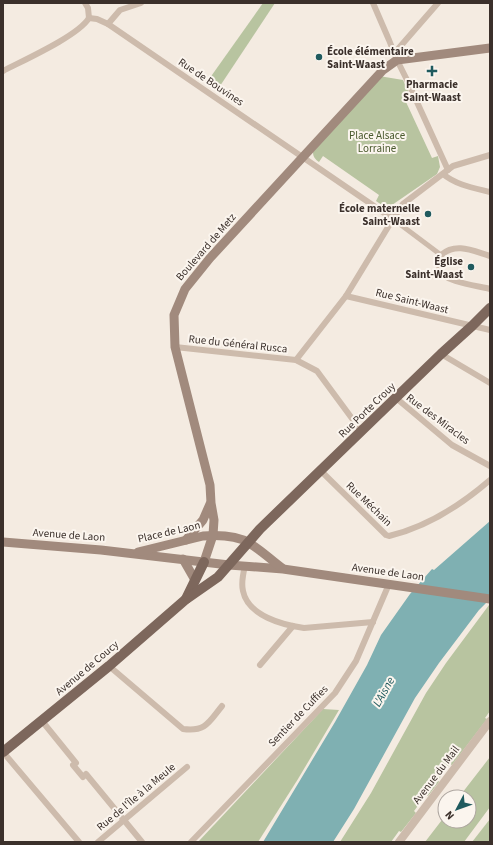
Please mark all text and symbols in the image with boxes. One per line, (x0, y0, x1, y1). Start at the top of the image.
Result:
place label: École élémentaire Saint-Waast (327, 44, 414, 72)
marker: École élémentaire Saint-Waast (314, 52, 324, 62)
street label: Rue de Bouvines (175, 55, 247, 110)
marker: Pharmacie Saint-Waast (427, 66, 437, 76)
place label: Pharmacie Saint-Waast (403, 77, 462, 105)
park label: Place Alsace Lorraine (349, 128, 406, 156)
place label: École maternelle Saint-Waast (339, 201, 421, 229)
marker: École maternelle Saint-Waast (423, 209, 433, 219)
street label: Boulevard de Metz (173, 210, 240, 284)
place label: Église Saint-Waast (405, 254, 464, 282)
marker: Église Saint-Waast (466, 262, 476, 272)
street label: Rue Saint-Waast (374, 285, 450, 317)
street label: Rue du Général Rusca (188, 331, 288, 357)
street label: Rue Porte Crouy (335, 379, 399, 441)
street label: Rue des Miracles (403, 390, 473, 448)
street label: Rue Méchain (343, 478, 395, 530)
street label: Place de Laon (136, 518, 202, 546)
street label: Avenue de Laon (32, 525, 106, 545)
street label: Avenue de Laon (351, 560, 425, 584)
street label: Avenue de Coucy (52, 637, 122, 699)
water label: L'Aisne (369, 674, 399, 710)
street label: Sentier de Cuffies (265, 682, 332, 750)
street label: Avenue du Mail (409, 743, 463, 807)
street label: Rue de l'Île à la Meule (93, 759, 179, 834)
north arrow (437, 789, 477, 829)
text: N (442, 808, 458, 823)

